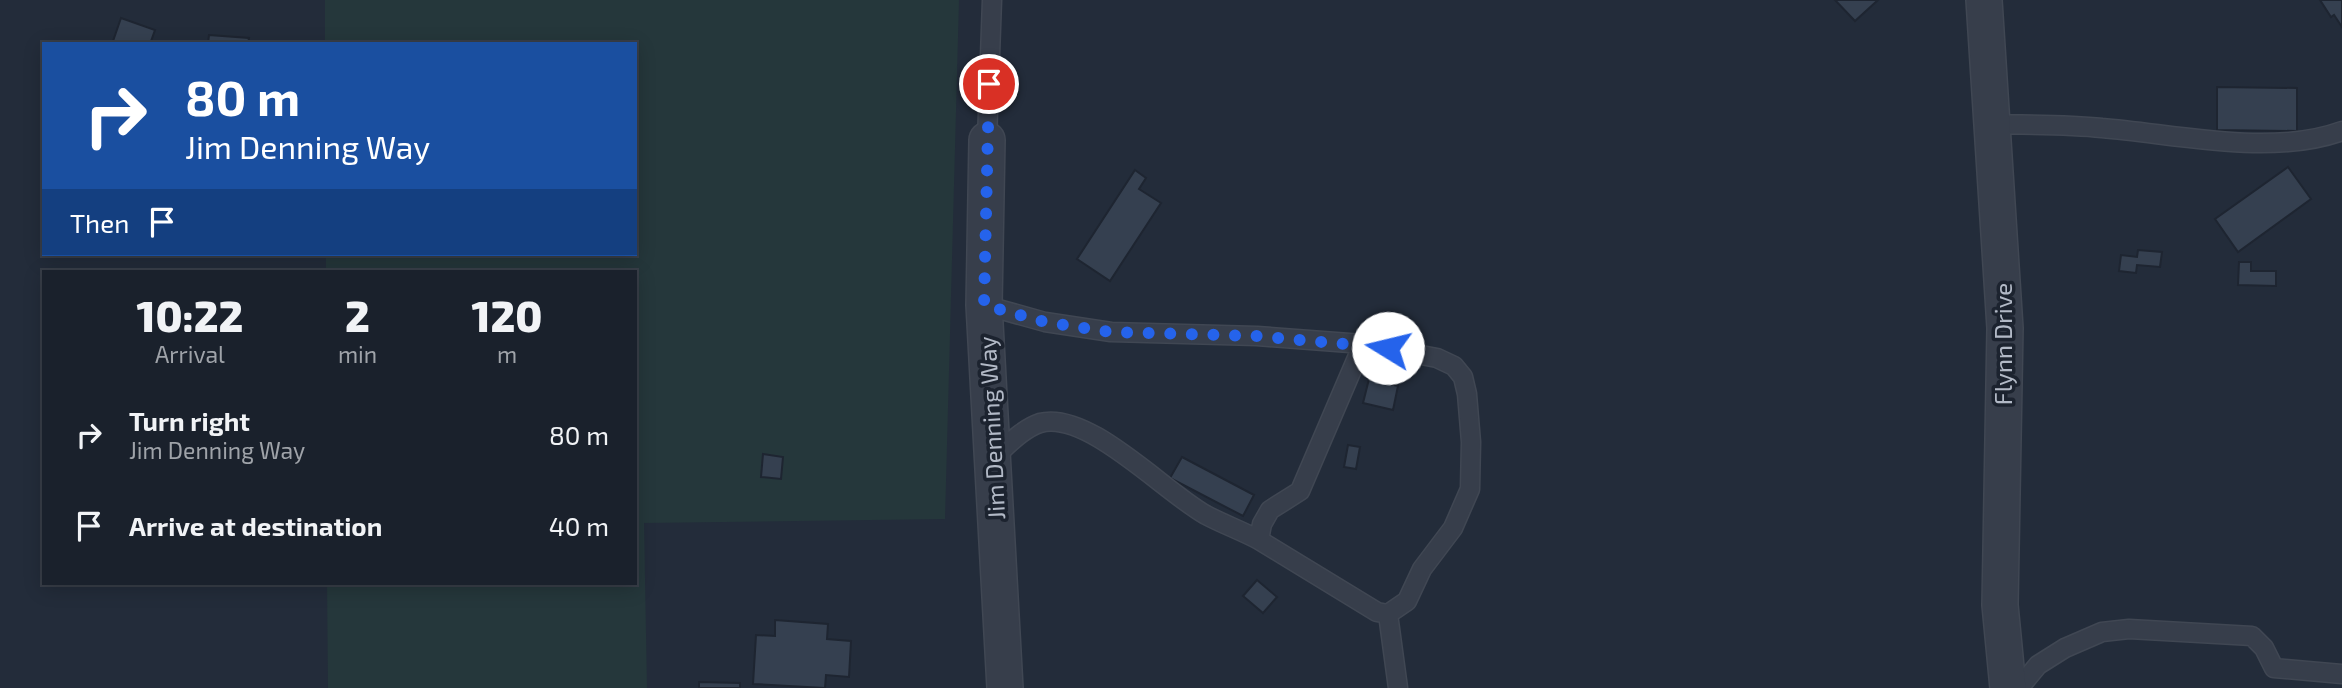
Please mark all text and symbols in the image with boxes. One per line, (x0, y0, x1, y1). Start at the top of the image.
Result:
pin (959, 54, 1019, 114)
icon: arrive (970, 65, 1008, 103)
text: 80 m (185, 67, 300, 126)
icon: right (70, 70, 161, 161)
text: Jim Denning Way (185, 127, 430, 165)
icon: arrive (143, 203, 181, 241)
text: Then (70, 207, 129, 238)
street label: Flynn Drive (1988, 283, 2017, 405)
text: 10:22 (136, 290, 243, 340)
text: 2 (345, 290, 370, 340)
text: 120 (472, 290, 543, 340)
position arrow (1351, 311, 1425, 385)
street label: Jim Denning Way (972, 335, 1010, 521)
text: Arrival (155, 340, 225, 368)
text: min (338, 340, 377, 368)
text: m (497, 340, 517, 368)
text: Turn right (129, 405, 250, 436)
icon: right (70, 416, 108, 454)
text: 80 m (549, 419, 609, 450)
text: Jim Denning Way (129, 436, 305, 464)
icon: arrive (70, 507, 108, 545)
text: Arrive at destination (129, 510, 382, 541)
text: 40 m (549, 510, 609, 541)

